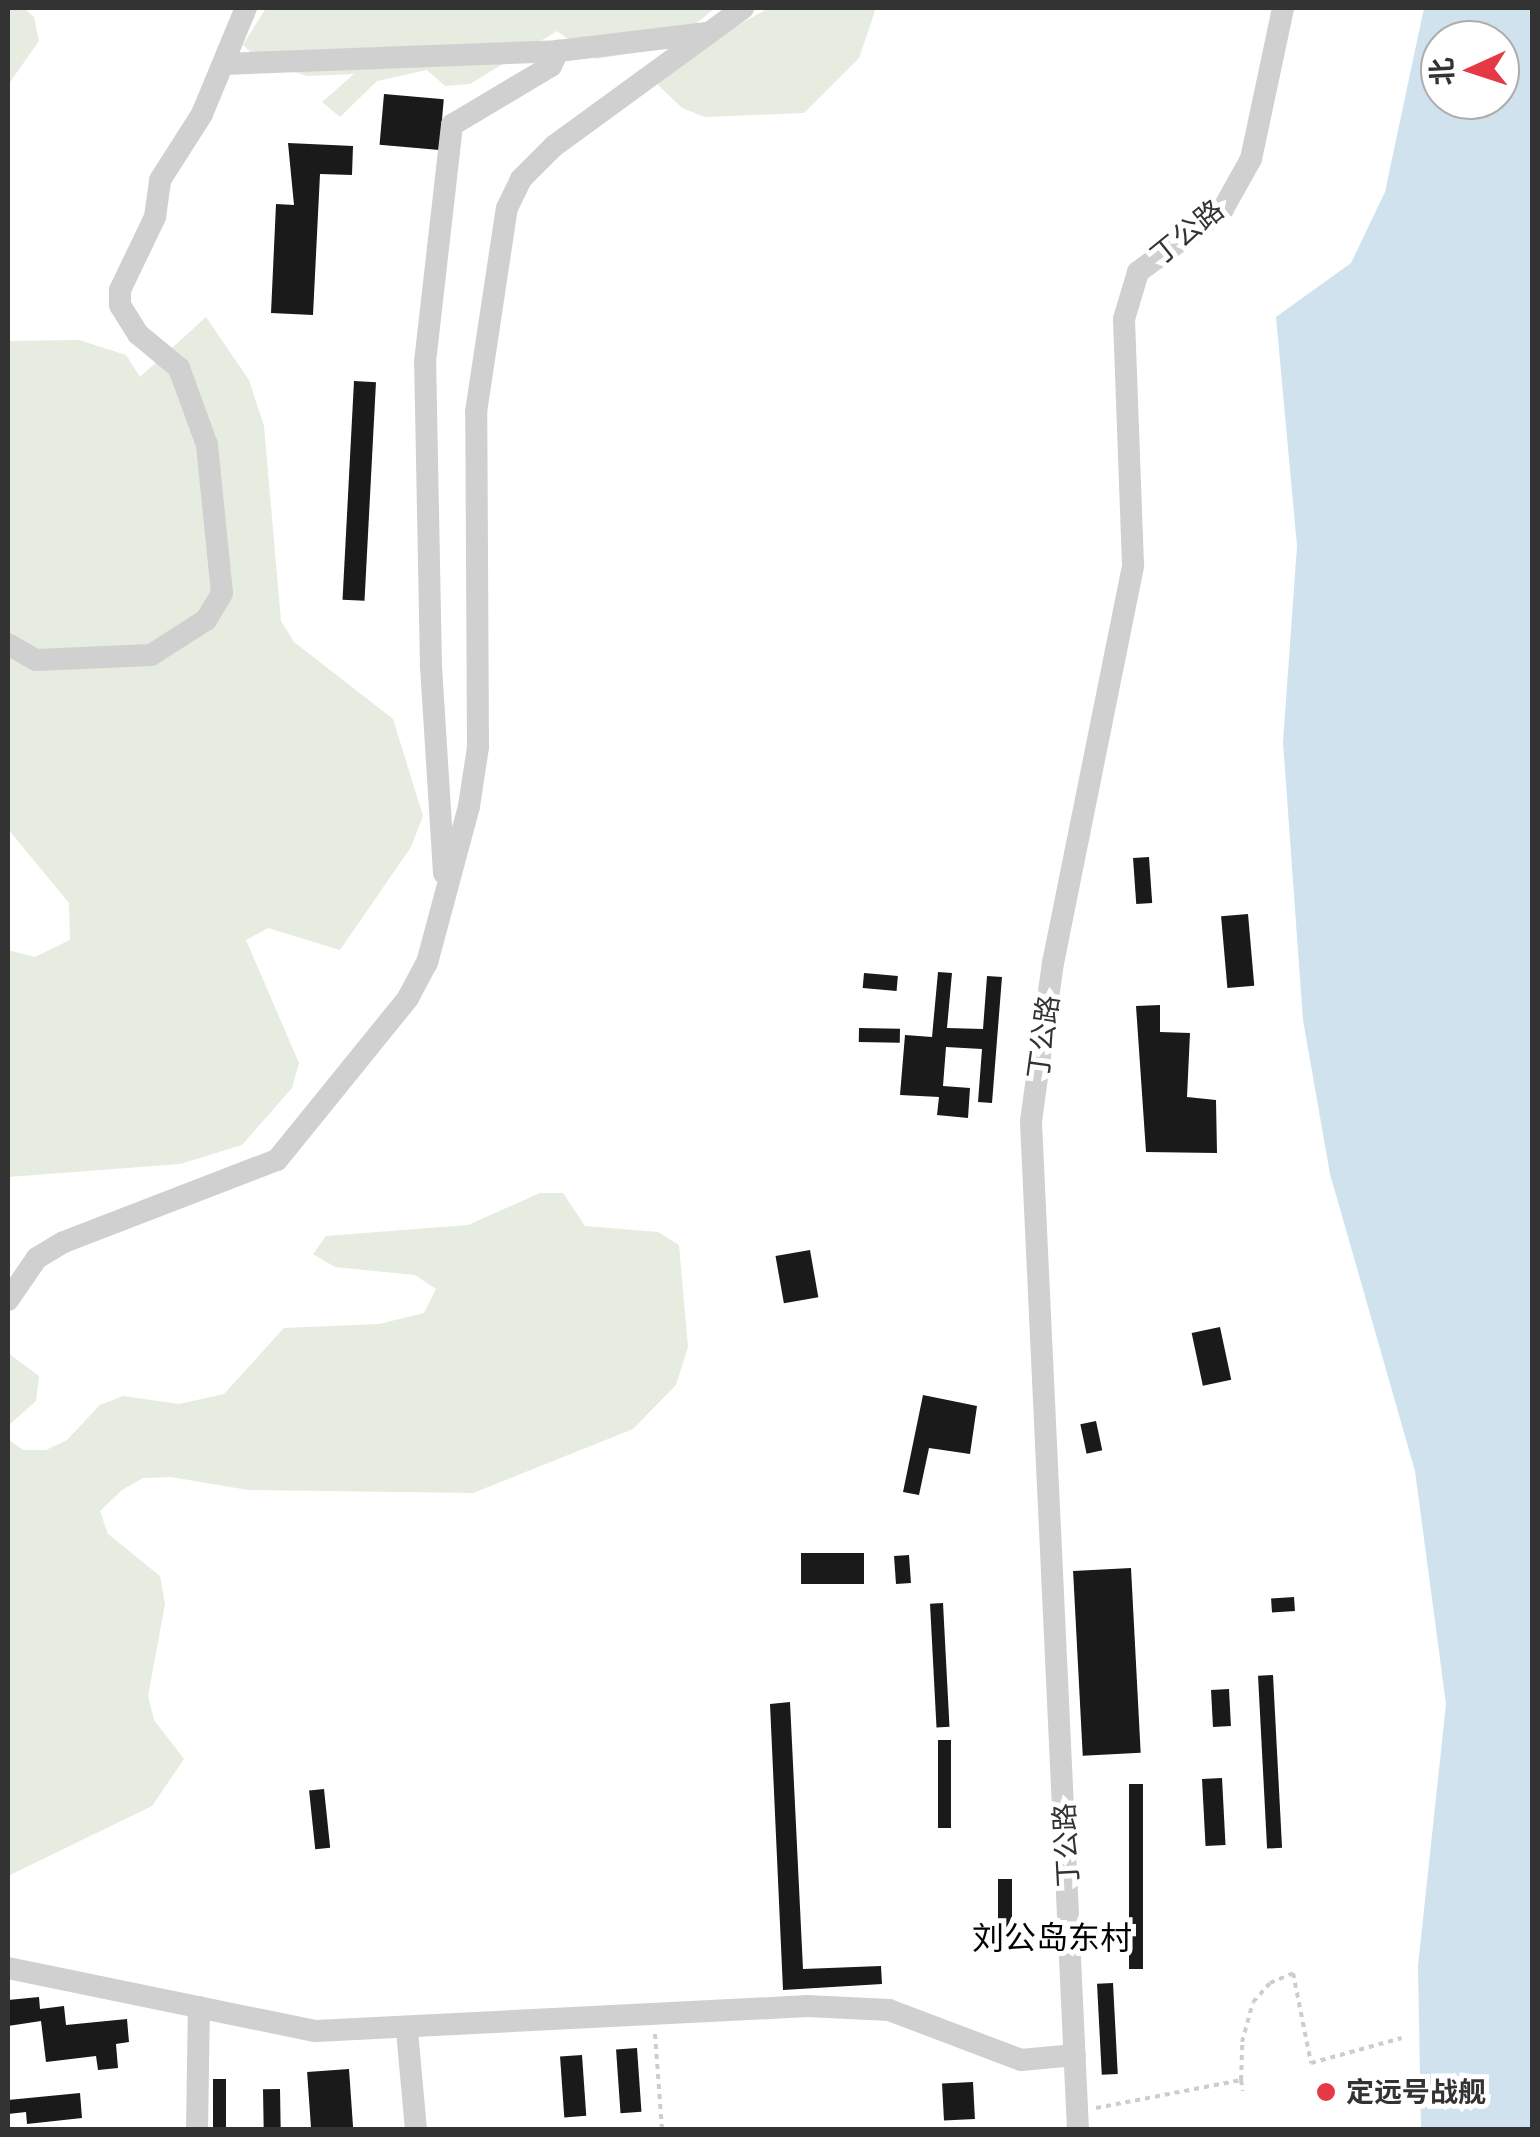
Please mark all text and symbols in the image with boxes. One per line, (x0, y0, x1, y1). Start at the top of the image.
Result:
north arrow (1420, 20, 1520, 120)
text: 北 (1425, 57, 1458, 86)
street label: 丁公路 (1144, 193, 1230, 271)
street label: 丁公路 (1021, 993, 1065, 1081)
street label: 丁公路 (1047, 1802, 1085, 1888)
district label: 刘公岛东村 (972, 1918, 1132, 1956)
place label: 定远号战舰 (1346, 2075, 1486, 2109)
marker: 定远号战舰 (1315, 2081, 1337, 2103)

